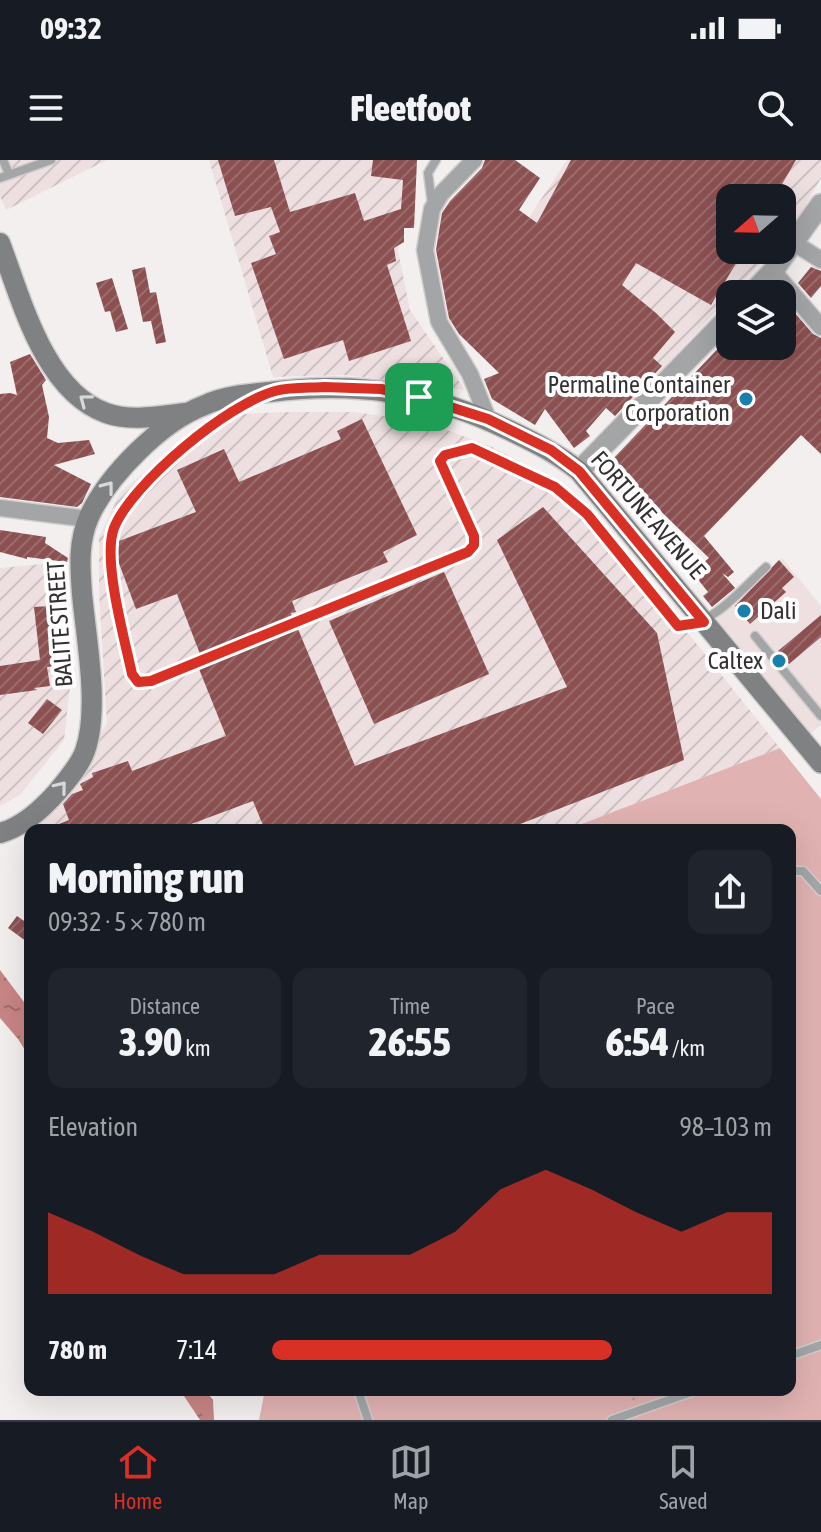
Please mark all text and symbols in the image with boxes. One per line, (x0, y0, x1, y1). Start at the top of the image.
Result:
text: 09:32 (40, 11, 102, 45)
icon: menu (24, 86, 68, 130)
icon: search (753, 86, 797, 130)
text: Fleetfoot (350, 87, 471, 129)
north arrow (716, 184, 796, 264)
map controls (716, 184, 796, 360)
button: layers (716, 280, 796, 360)
pin (385, 363, 453, 431)
place label: Permaline Container Corporation (547, 371, 731, 426)
icon: arrive (397, 375, 441, 419)
marker: Permaline Container Corporation (737, 390, 755, 408)
one-way arrow (79, 395, 94, 409)
street label: FORTUNE AVENUE (586, 445, 711, 584)
one-way arrow (98, 481, 112, 495)
street label: BALITE STREET (42, 560, 77, 688)
place label: Dali (760, 597, 796, 624)
marker: Dali (735, 602, 753, 620)
place label: Caltex (708, 647, 763, 674)
marker: Caltex (770, 652, 788, 670)
one-way arrow (51, 782, 66, 796)
button: share (688, 850, 772, 934)
text: Morning run (48, 852, 244, 902)
text: 09:32 · 5 × 780 m (48, 907, 206, 937)
text: Distance (129, 993, 200, 1019)
text: Time (390, 993, 430, 1019)
text: Pace (636, 993, 675, 1019)
text: 3.90 (119, 1019, 182, 1064)
text: 26:55 (369, 1019, 451, 1064)
text: 6:54 (606, 1019, 669, 1064)
text: km (182, 1035, 211, 1061)
text: /km (669, 1035, 705, 1061)
text: Elevation (48, 1112, 138, 1142)
text: 98–103 m (680, 1112, 772, 1142)
text: 780 m (48, 1335, 107, 1365)
text: 7:14 (176, 1335, 217, 1365)
tab: Home (113, 1440, 162, 1514)
tab: Map (389, 1440, 433, 1514)
tab: Saved (659, 1440, 708, 1514)

